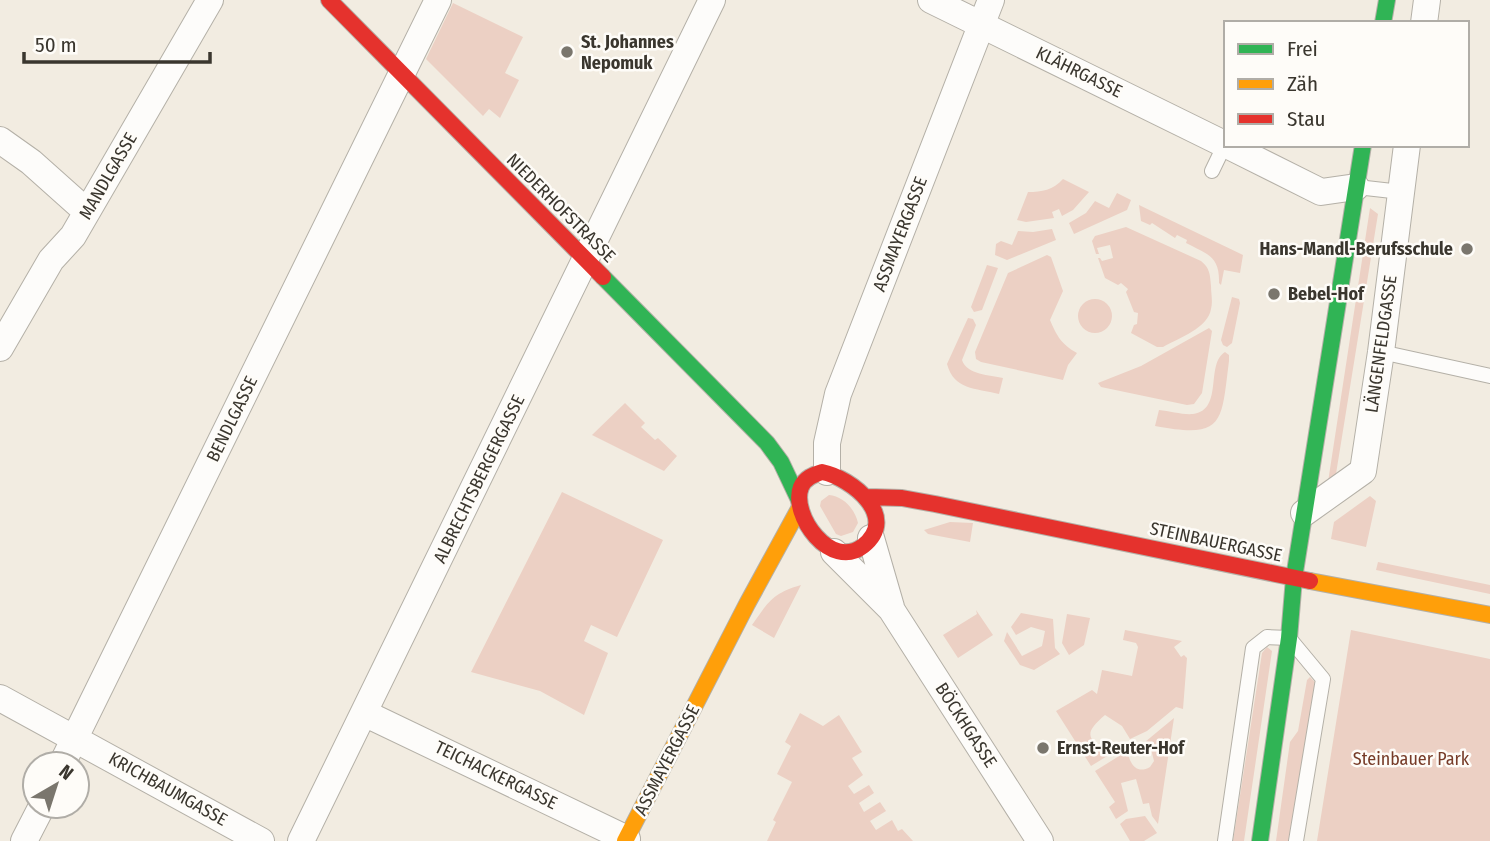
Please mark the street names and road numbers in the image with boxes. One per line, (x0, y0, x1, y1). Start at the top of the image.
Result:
street label: KLÄHRGASSE (1032, 42, 1126, 102)
street label: MANDLGASSE (74, 129, 142, 223)
street label: NIEDERHOFSTRASSE (502, 149, 620, 267)
street label: ASSMAYERGASSE (868, 173, 932, 295)
street label: LÄNGENFELDGASSE (1360, 274, 1402, 414)
street label: BENDLGASSE (202, 373, 262, 465)
street label: ALBRECHTSBERGERGASSE (429, 391, 529, 567)
street label: STEINBAUERGASSE (1148, 517, 1284, 567)
street label: BÖCKHGASSE (930, 679, 1002, 771)
street label: ASSMAYERGASSE (630, 701, 704, 819)
street label: TEICHACKERGASSE (431, 736, 561, 814)
street label: KRICHBAUMGASSE (105, 747, 231, 831)

